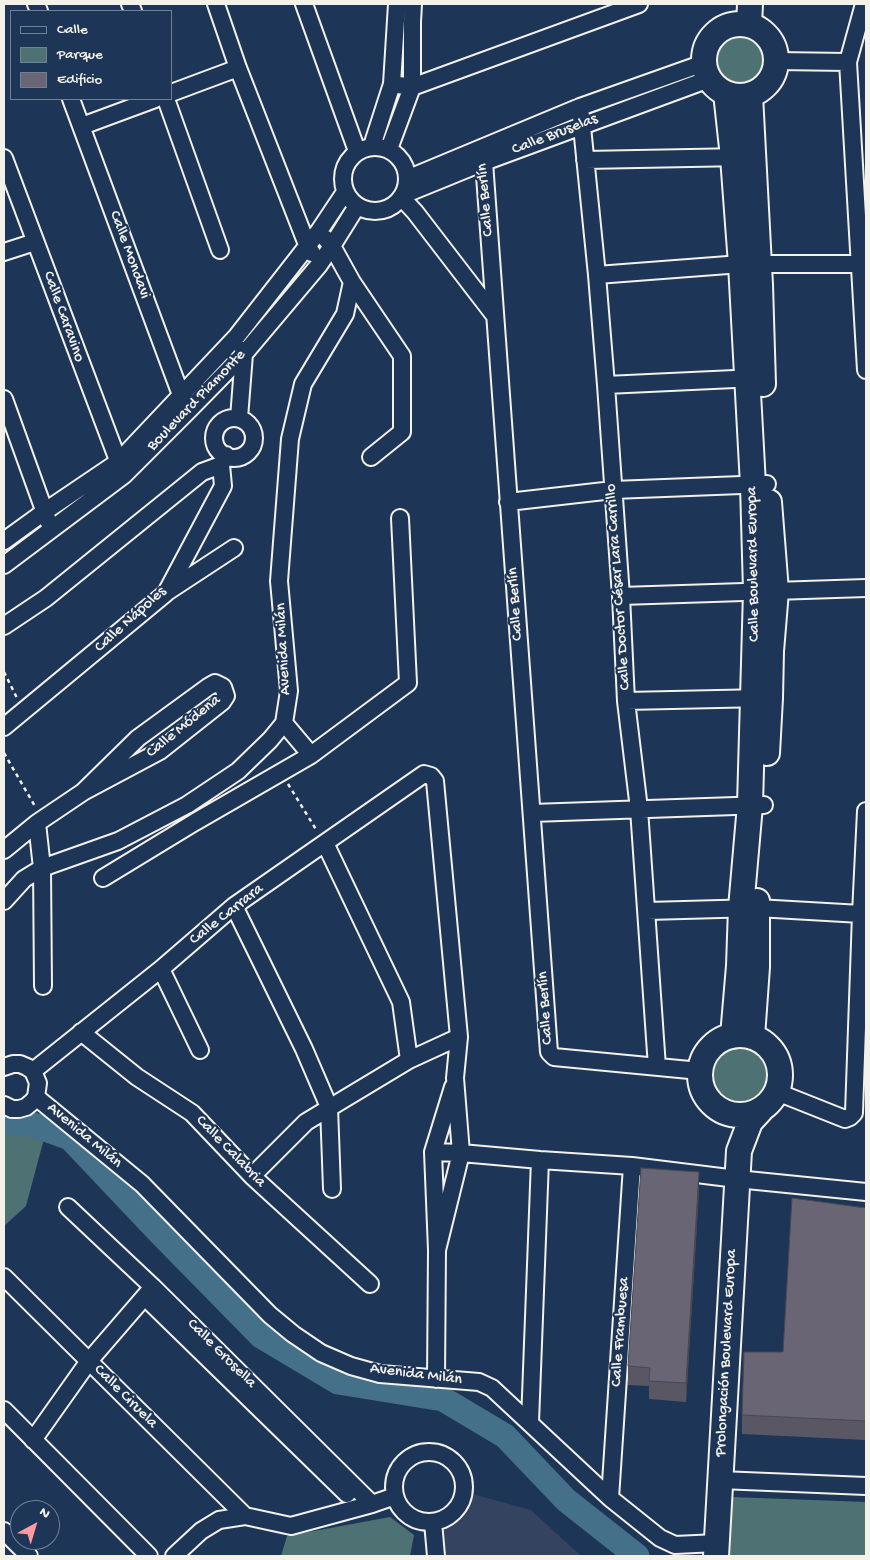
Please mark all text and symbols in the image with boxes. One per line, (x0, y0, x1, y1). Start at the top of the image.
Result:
legend (10, 10, 172, 100)
text: Calle (57, 21, 88, 39)
text: Parque (57, 46, 103, 64)
text: Edificio (57, 71, 102, 89)
street label: Calle Bruselas (509, 110, 601, 160)
street label: Calle Berlín (473, 163, 499, 237)
street label: Calle Mondavi (104, 208, 154, 302)
street label: Calle Caravino (38, 269, 88, 365)
street label: Boulevard Piamonte (144, 346, 250, 456)
street label: Calle Doctor César Lara Carrillo (602, 483, 636, 691)
street label: Calle Boulevard Europa (743, 486, 765, 642)
street label: Calle Berlín (504, 567, 528, 641)
street label: Calle Nápoles (91, 583, 171, 657)
street label: Avenida Milán (272, 602, 296, 696)
street label: Calle Módena (143, 691, 225, 763)
street label: Calle Carrara (186, 880, 268, 950)
street label: Calle Berlín (534, 971, 558, 1045)
street label: Avenida Milán (42, 1099, 126, 1173)
street label: Calle Calabria (191, 1112, 269, 1192)
street label: Prolongación Boulevard Europa (712, 1249, 742, 1457)
street label: Calle Frambuesa (608, 1277, 634, 1387)
street label: Calle Grosella (182, 1315, 260, 1393)
street label: Avenida Milán (369, 1360, 463, 1390)
street label: Calle Ciruela (89, 1361, 161, 1433)
north arrow (10, 1500, 60, 1550)
text: N (35, 1504, 53, 1523)

